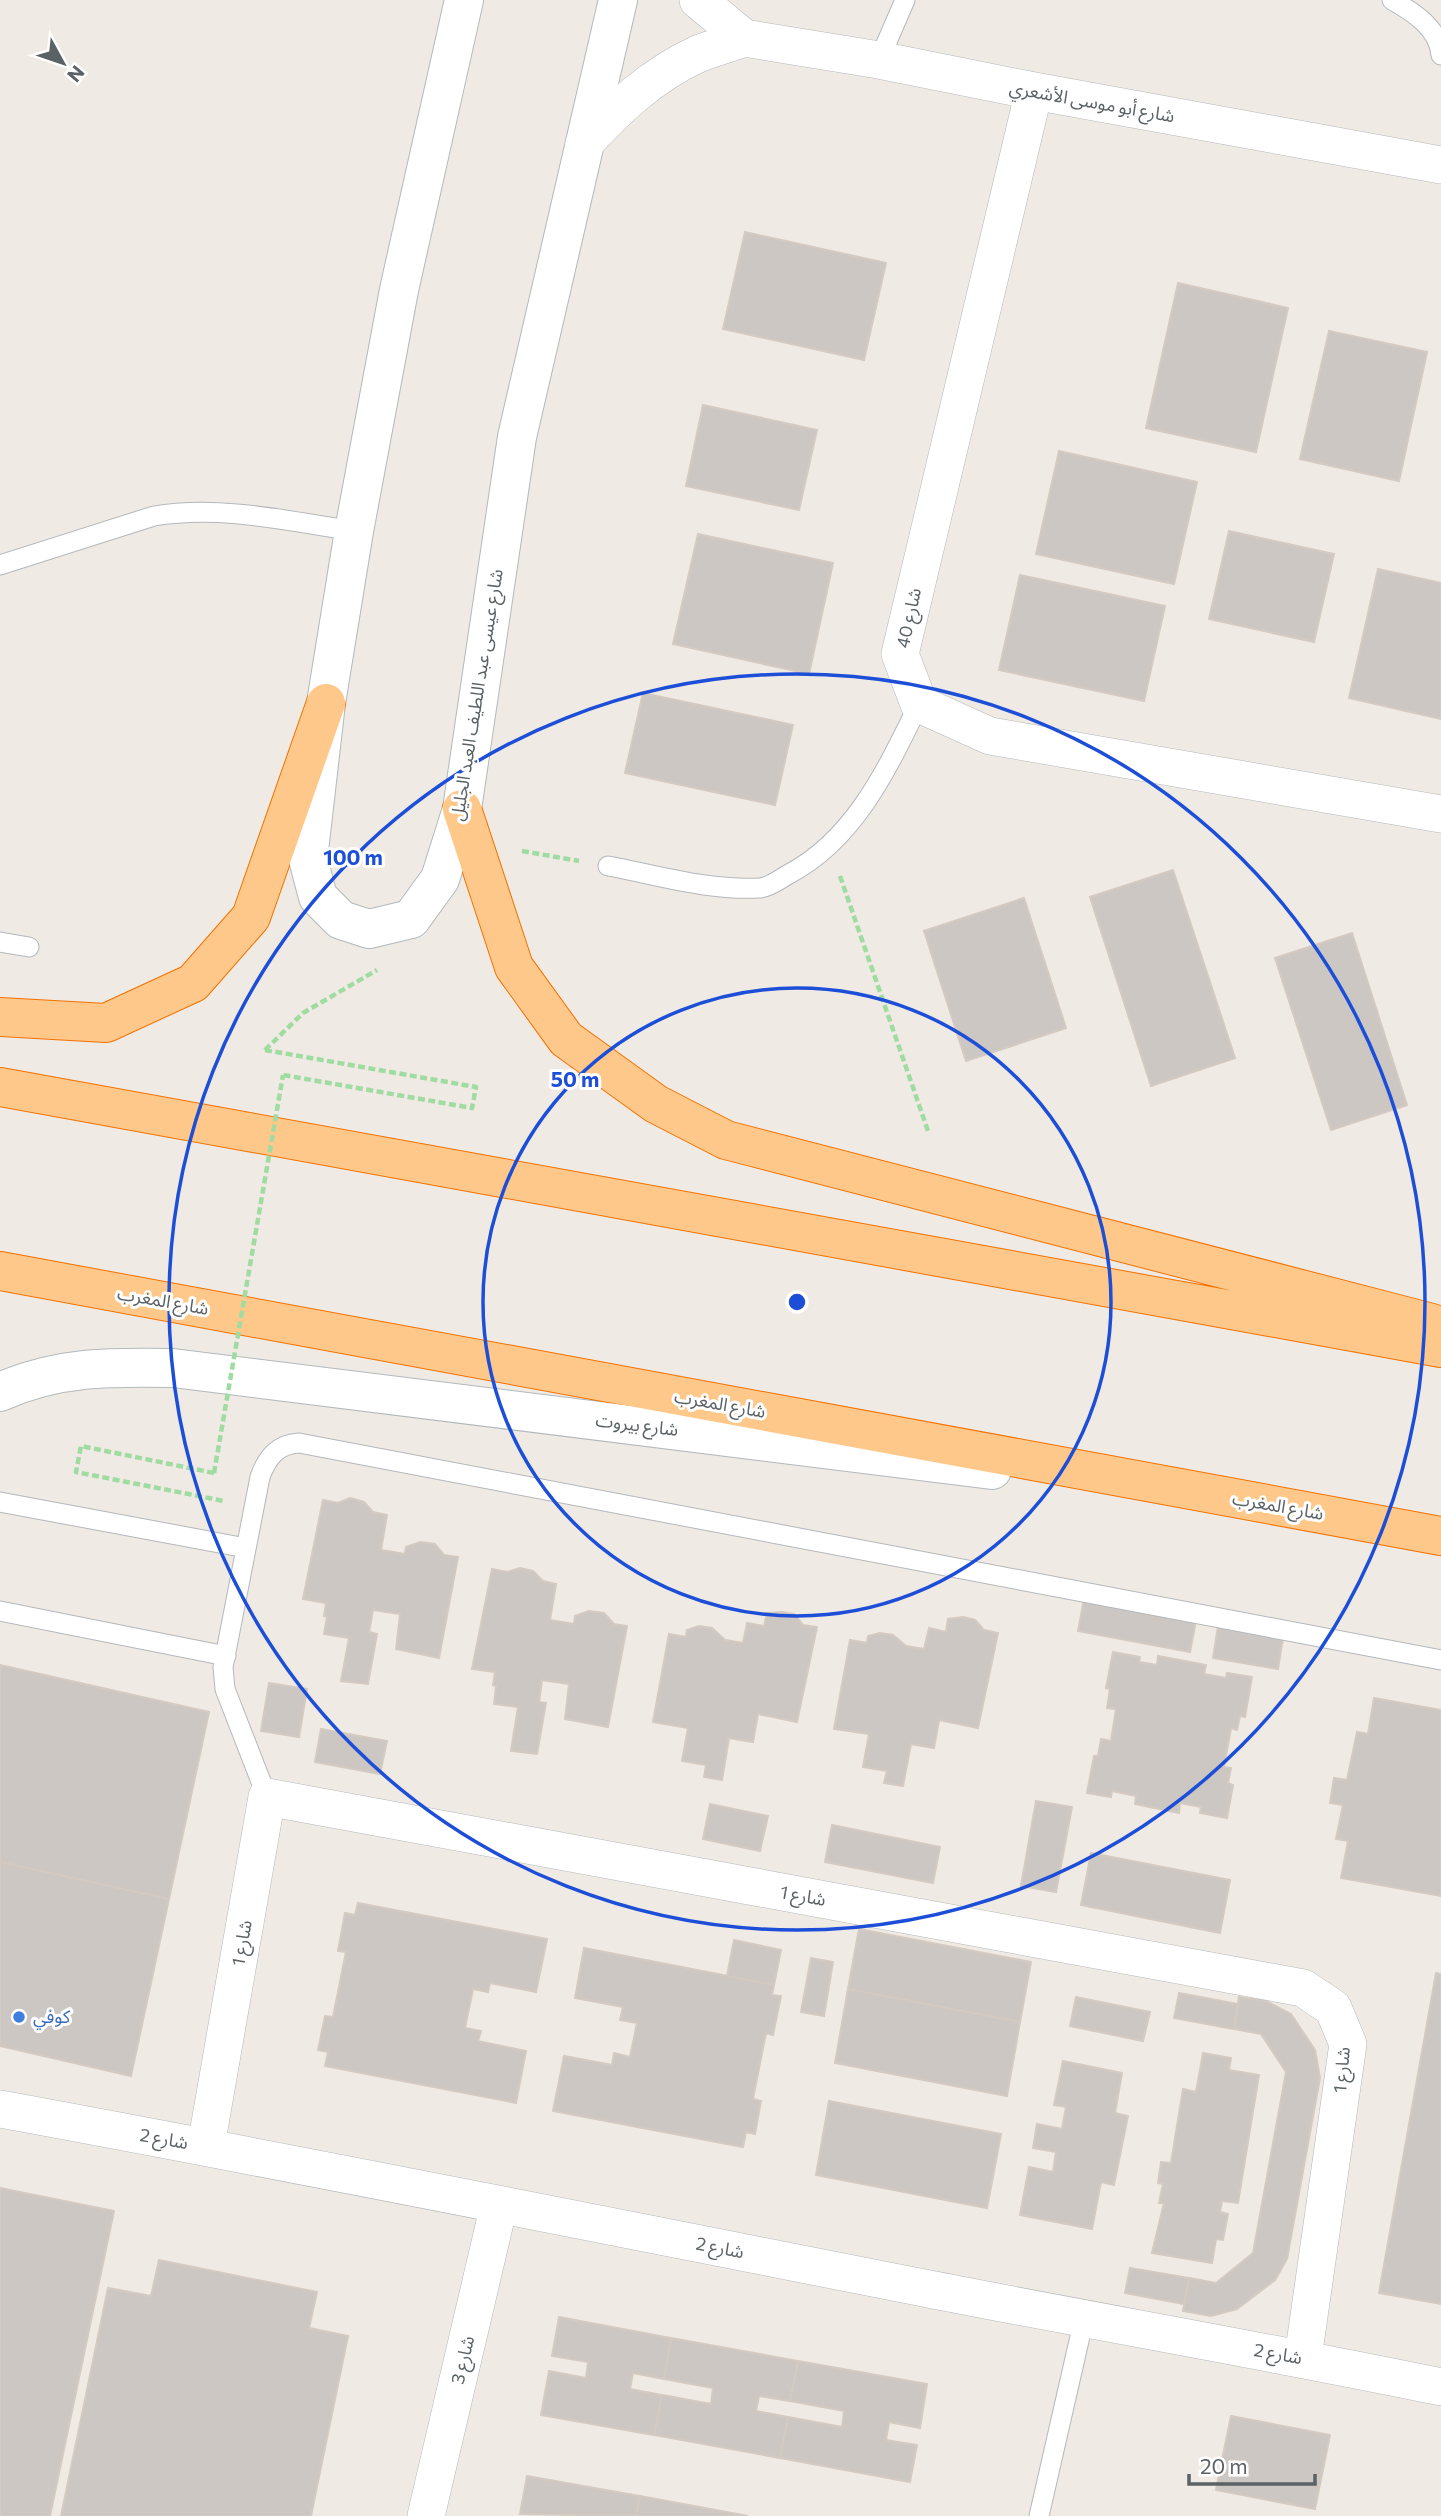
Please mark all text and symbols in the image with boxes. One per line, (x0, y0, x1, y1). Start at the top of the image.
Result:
north arrow (28, 28, 98, 98)
text: N (63, 61, 90, 87)
street label: شارع أبو موسى الأشعري (1007, 76, 1176, 130)
street label: شارع عيسى عبد اللطيف العبد الجليل (445, 567, 511, 823)
street label: شارع 40 (891, 586, 929, 651)
text: 100 m (323, 844, 383, 869)
text: 50 m (551, 1066, 599, 1091)
street label: شارع المغرب (115, 1281, 211, 1323)
centre of rings (785, 1290, 809, 1314)
street label: شارع المغرب (672, 1384, 768, 1426)
street label: شارع بيروت (594, 1408, 680, 1444)
street label: شارع المغرب (1230, 1486, 1326, 1528)
street label: شارع 1 (778, 1880, 828, 1914)
street label: شارع 1 (226, 1918, 260, 1968)
place label: كوفي (33, 2005, 71, 2030)
marker: كوفي (11, 2009, 27, 2025)
street label: شارع 1 (1328, 2046, 1358, 2094)
street label: شارع 2 (138, 2123, 190, 2157)
street label: شارع 2 (694, 2232, 746, 2266)
street label: شارع 3 (446, 2334, 482, 2387)
street label: شارع 2 (1252, 2338, 1304, 2372)
scale bar (1189, 2442, 1315, 2486)
text: 20 m (1200, 2453, 1248, 2478)

